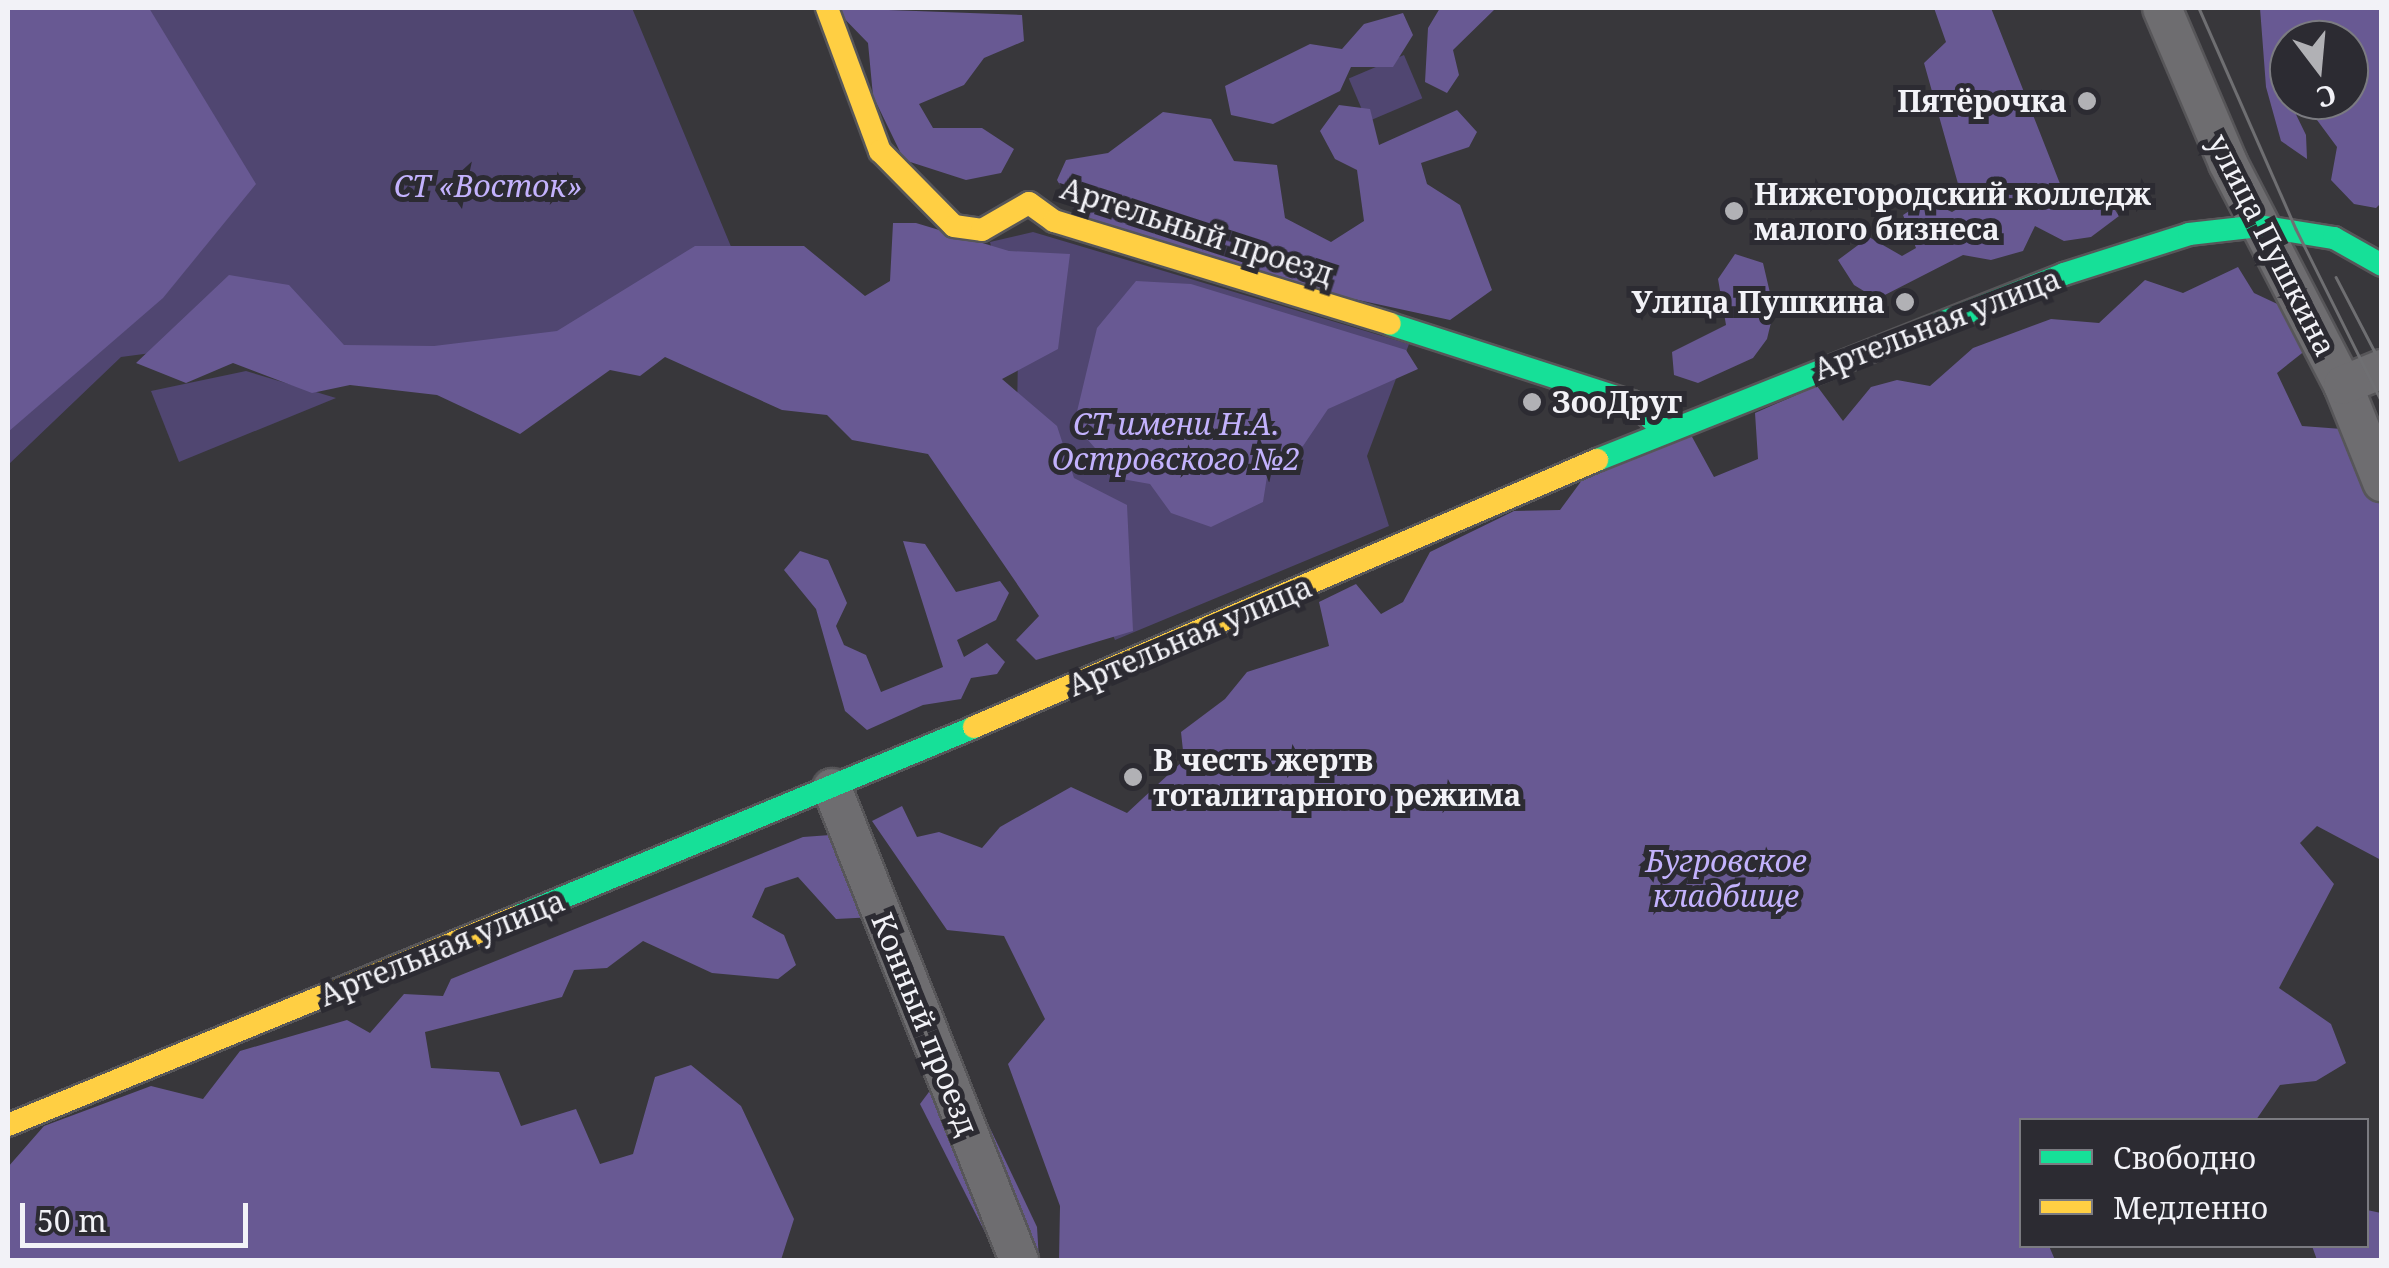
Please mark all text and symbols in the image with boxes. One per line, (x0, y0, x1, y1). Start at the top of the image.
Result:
north arrow (2269, 20, 2369, 120)
text: С (2313, 76, 2341, 118)
place label: Пятёрочка (1897, 83, 2067, 119)
marker: Пятёрочка (2076, 90, 2098, 112)
street label: улица Пушкина (2200, 128, 2344, 362)
park label: СТ «Восток» (394, 168, 582, 204)
street label: Артельный проезд (1056, 170, 1338, 292)
place label: Нижегородский колледж малого бизнеса (1754, 176, 2151, 246)
marker: Нижегородский колледж малого бизнеса (1723, 200, 1745, 222)
street label: Артельная улица (1809, 260, 2065, 388)
place label: Улица Пушкина (1632, 284, 1885, 320)
marker: Улица Пушкина (1894, 291, 1916, 313)
place label: ЗооДруг (1552, 384, 1682, 420)
marker: ЗооДруг (1521, 391, 1543, 413)
park label: СТ имени Н.А. Островского №2 (1052, 406, 1300, 476)
street label: Артельная улица (1063, 568, 1317, 704)
place label: В честь жертв тоталитарного режима (1153, 742, 1521, 812)
marker: В честь жертв тоталитарного режима (1122, 766, 1144, 788)
park label: Бугровское кладбище (1645, 843, 1807, 914)
street label: Артельная улица (314, 882, 570, 1014)
street label: Конный проезд (864, 908, 986, 1140)
legend (2019, 1118, 2369, 1248)
text: Свободно (2113, 1137, 2256, 1178)
scale bar (25, 1183, 252, 1245)
text: Медленно (2113, 1187, 2268, 1228)
text: 50 m (37, 1200, 107, 1241)

